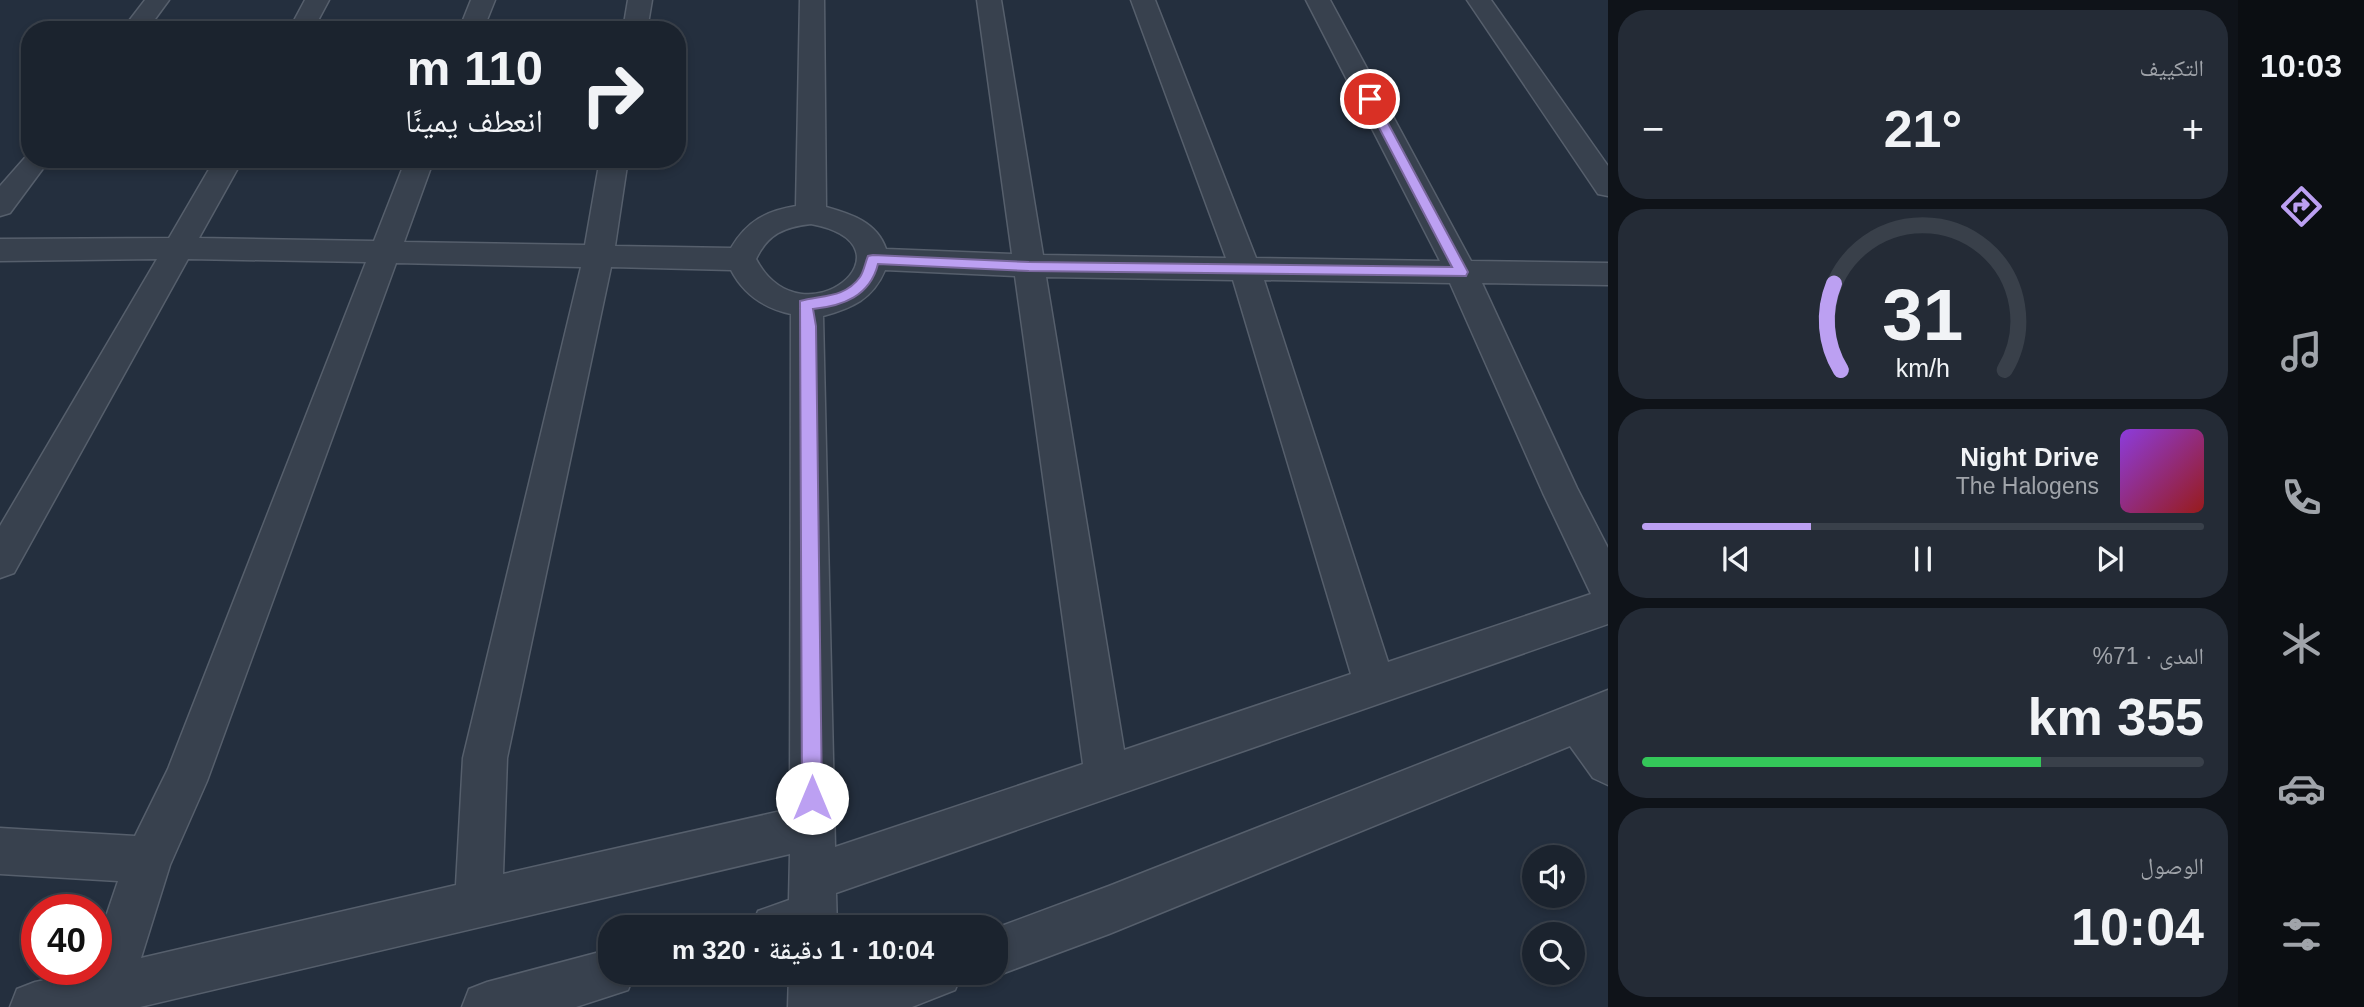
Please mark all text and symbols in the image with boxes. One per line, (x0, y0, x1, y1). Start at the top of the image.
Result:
text: 110 m (407, 41, 543, 95)
text: 10:03 (2260, 48, 2342, 84)
icon: right (567, 49, 658, 140)
text: التكييف (2139, 55, 2204, 81)
pin (1340, 69, 1400, 129)
icon: arrive (1351, 80, 1389, 118)
text: 21° (1884, 100, 1962, 158)
text: انعطف يمينًا (405, 103, 543, 139)
text: − (1642, 108, 1664, 150)
text: + (2182, 108, 2204, 150)
icon: directions (2277, 182, 2326, 231)
text: 31 (1883, 275, 1963, 356)
icon: music (2277, 327, 2326, 376)
text: km/h (1896, 354, 1950, 382)
text: Night Drive (1960, 442, 2099, 472)
text: The Halogens (1956, 473, 2099, 499)
icon: phone (2277, 473, 2326, 522)
icon: previous (1717, 540, 1755, 578)
icon: pause (1904, 540, 1942, 578)
icon: next (2091, 540, 2129, 578)
icon: climate (2277, 619, 2326, 668)
text: المدى · 71% (2093, 643, 2204, 669)
text: 355 km (2028, 688, 2204, 746)
position arrow (775, 761, 849, 835)
icon: car (2277, 764, 2326, 813)
map controls (1522, 845, 1585, 985)
button: sound (1522, 845, 1585, 908)
text: الوصول (2140, 853, 2204, 879)
speed limit sign: 40 (21, 894, 112, 985)
text: 10:04 (2071, 898, 2204, 956)
icon: filters (2277, 910, 2326, 959)
button: search (1522, 922, 1585, 985)
text: 10:04 · 1 دقيقة · 320 m (672, 935, 934, 965)

